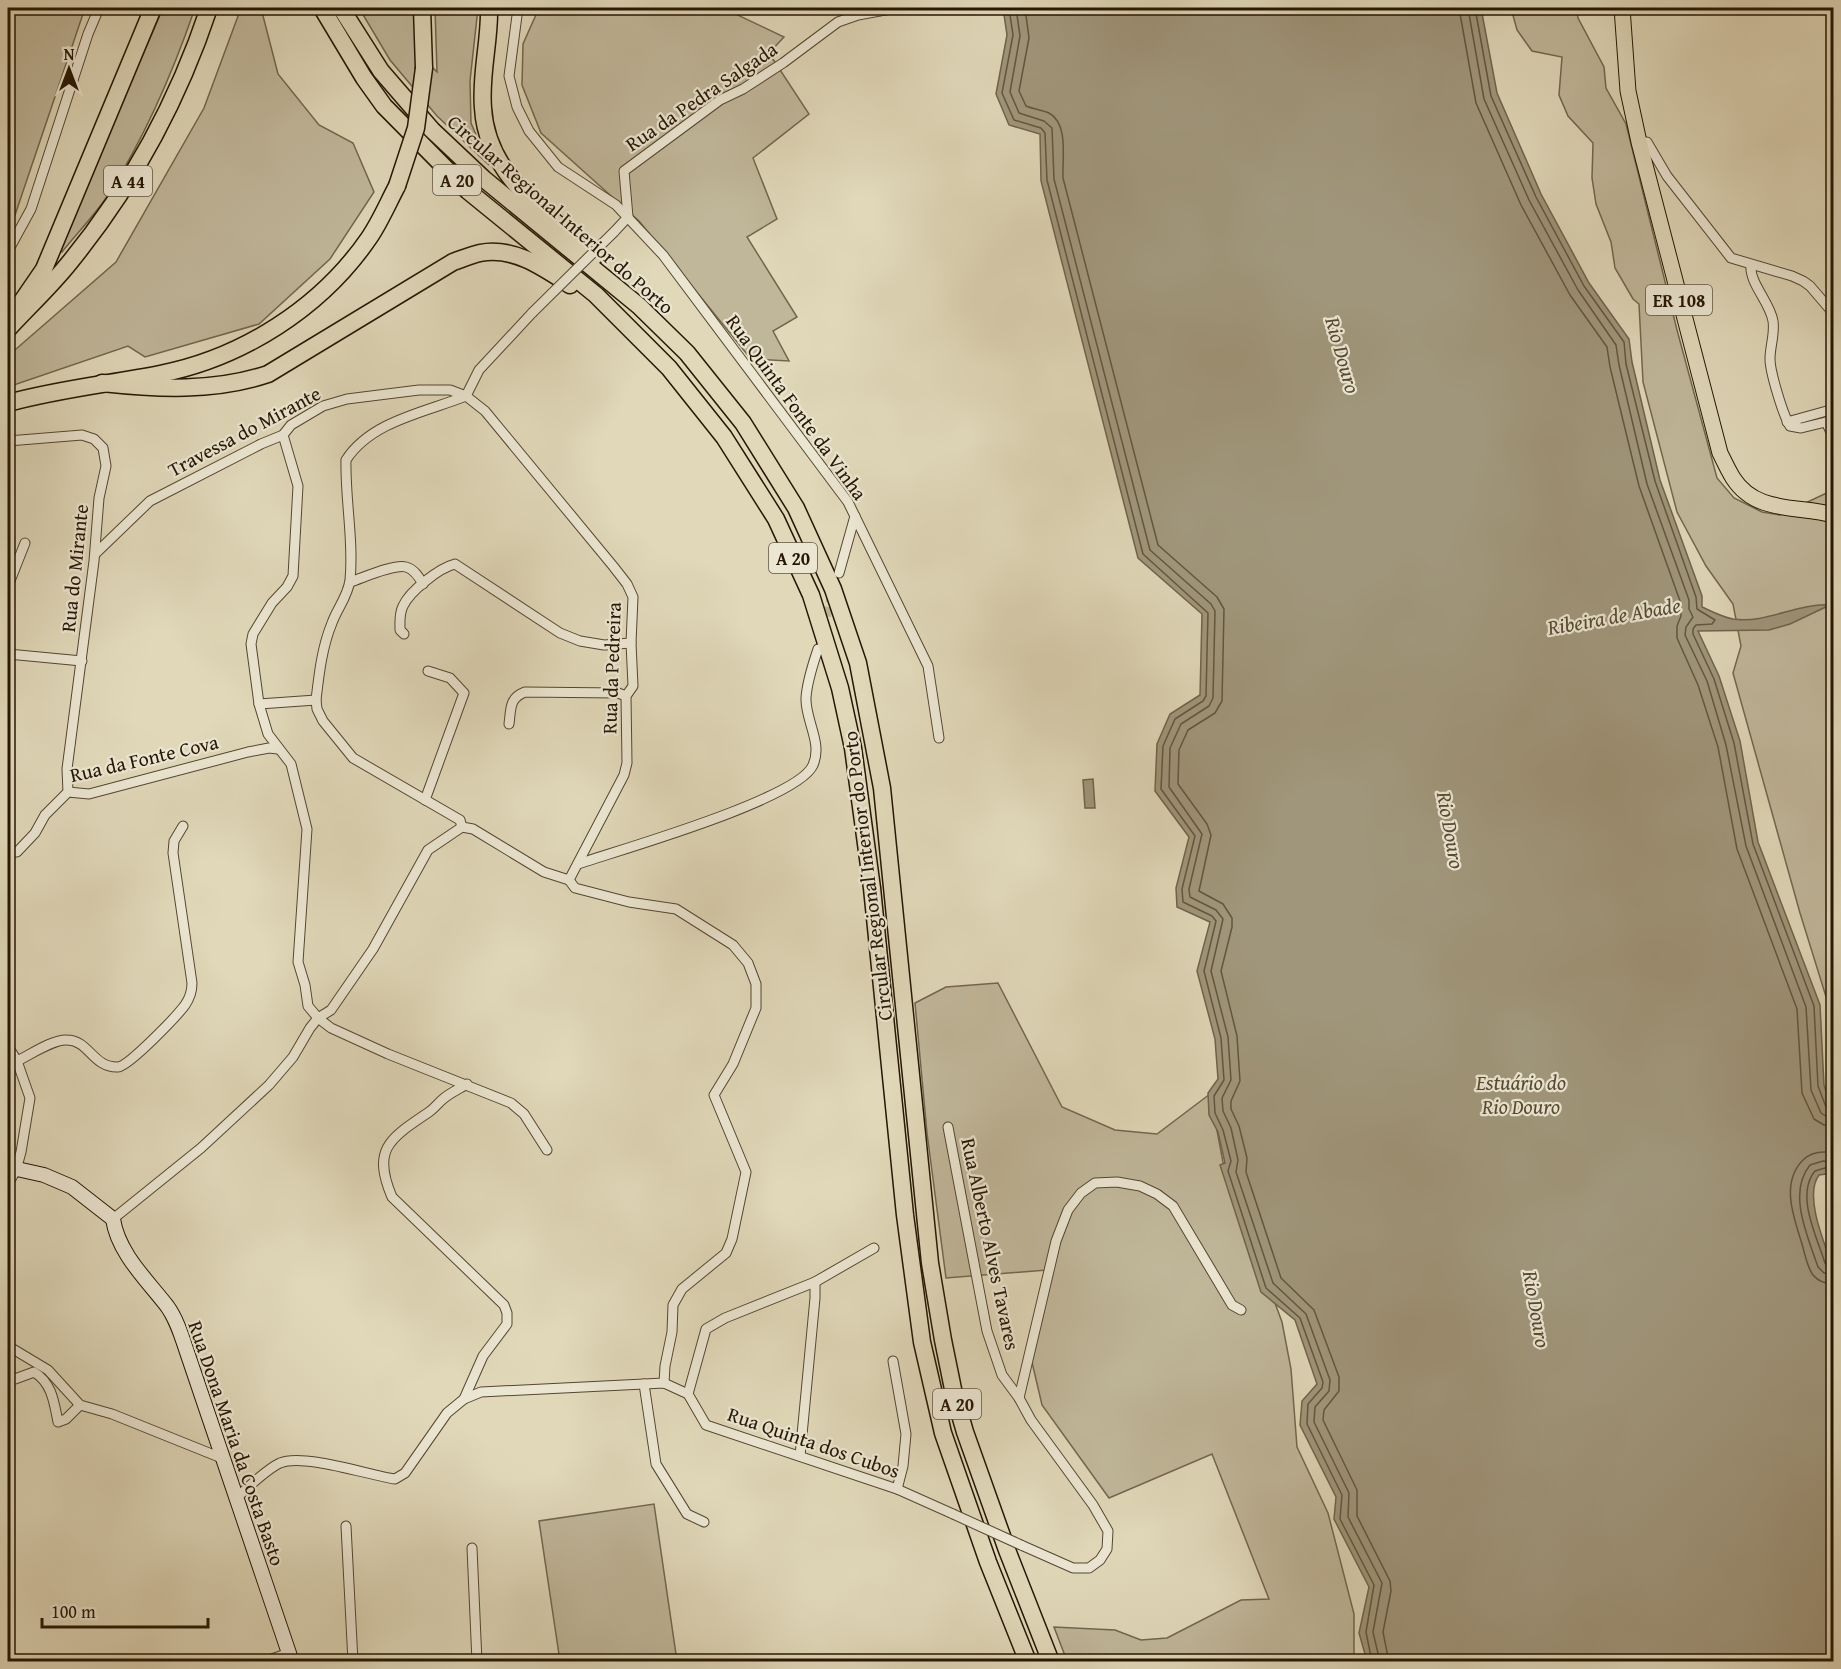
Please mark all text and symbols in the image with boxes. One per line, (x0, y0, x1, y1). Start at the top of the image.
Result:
street label: Rua da Pedra Salgada (619, 34, 783, 158)
north arrow (39, 39, 99, 99)
text: N (64, 42, 75, 66)
street label: Circular Regional Interior do Porto (441, 107, 681, 321)
road number: A 20 (433, 165, 481, 195)
road number: A 44 (104, 166, 152, 196)
road number: ER 108 (1646, 285, 1712, 315)
street label: Rua Quinta Fonte da Vinha (720, 308, 875, 506)
water label: Rio Douro (1317, 312, 1369, 397)
street label: Travessa do Mirante (162, 378, 326, 484)
street label: Rua do Mirante (53, 503, 95, 633)
road number: A 20 (769, 543, 817, 573)
water label: Ribeira de Abade (1544, 589, 1683, 643)
street label: Rua da Pedreira (594, 601, 628, 734)
street label: Rua da Fonte Cova (67, 727, 222, 789)
street label: Circular Regional Interior do Porto (835, 730, 899, 1022)
water label: Rio Douro (1429, 788, 1473, 871)
water label: Estuário do Rio Douro (1475, 1067, 1566, 1122)
street label: Rua Alberto Alves Tavares (954, 1135, 1028, 1353)
water label: Rio Douro (1515, 1267, 1559, 1350)
street label: Rua Dona Maria da Costa Basto (181, 1316, 293, 1570)
road number: A 20 (933, 1389, 981, 1419)
street label: Rua Quinta dos Cubos (724, 1399, 904, 1485)
scale bar (42, 1591, 208, 1629)
text: 100 m (51, 1598, 96, 1625)

